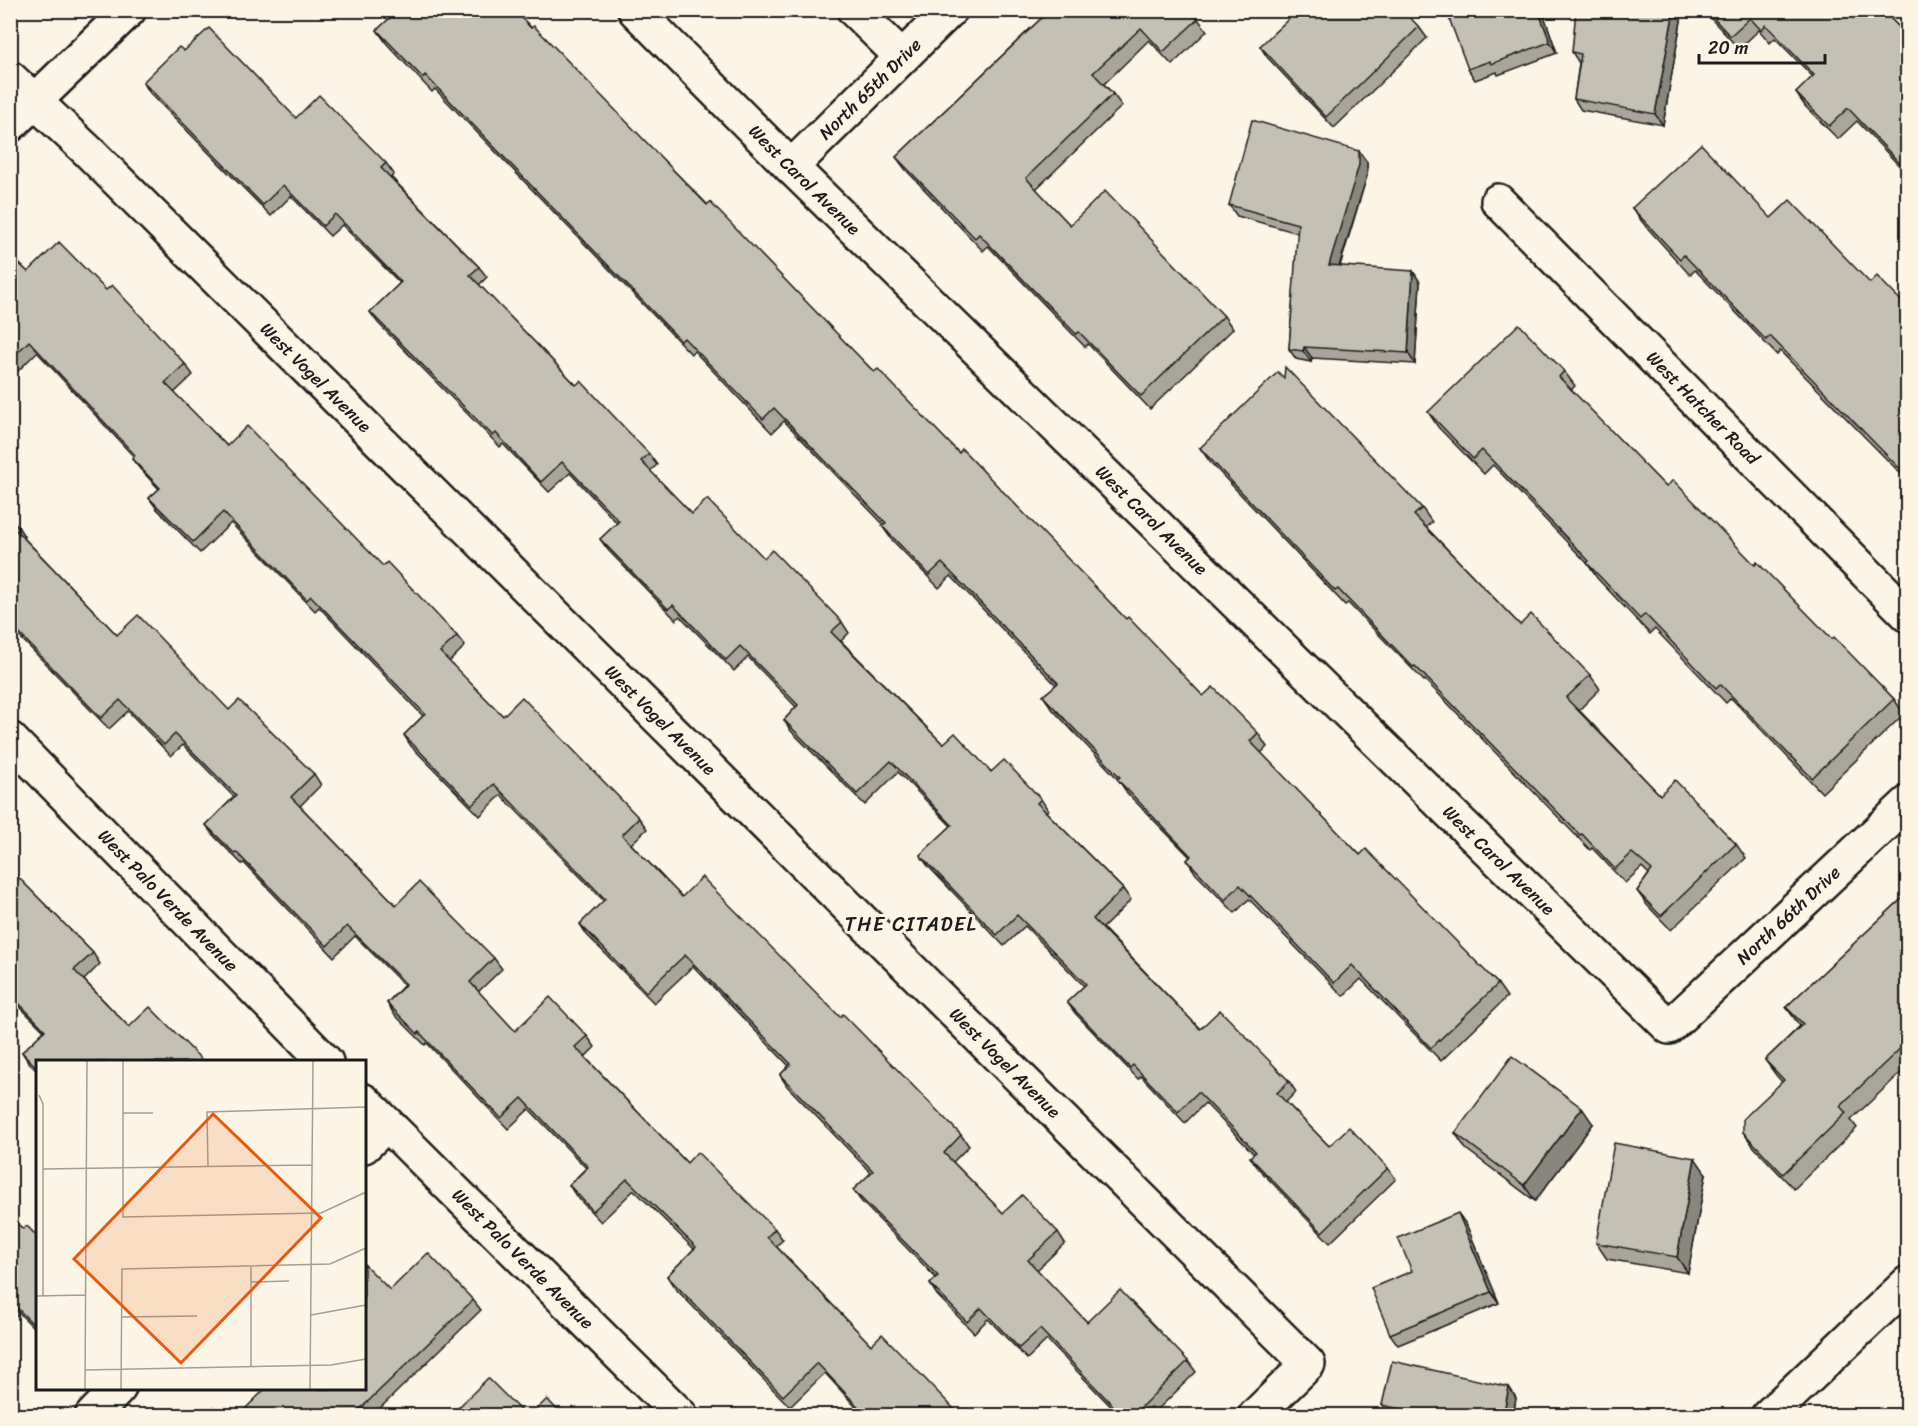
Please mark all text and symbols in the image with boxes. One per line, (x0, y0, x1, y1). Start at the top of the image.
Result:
scale bar (1699, 27, 1825, 65)
street label: North 65th Drive (811, 30, 929, 148)
text: 20 m (1708, 32, 1748, 64)
street label: West Carol Avenue (741, 116, 869, 243)
street label: West Vogel Avenue (252, 314, 380, 441)
street label: West Hatcher Road (1638, 343, 1768, 474)
street label: West Carol Avenue (1087, 457, 1216, 584)
street label: West Vogel Avenue (597, 657, 724, 784)
street label: West Carol Avenue (1435, 797, 1563, 924)
street label: West Palo Verde Avenue (90, 821, 246, 980)
street label: North 66th Drive (1728, 858, 1848, 973)
district label: THE CITADEL (845, 907, 977, 942)
street label: West Vogel Avenue (941, 999, 1069, 1126)
inset map (36, 1060, 366, 1390)
street label: West Palo Verde Avenue (444, 1180, 602, 1337)

